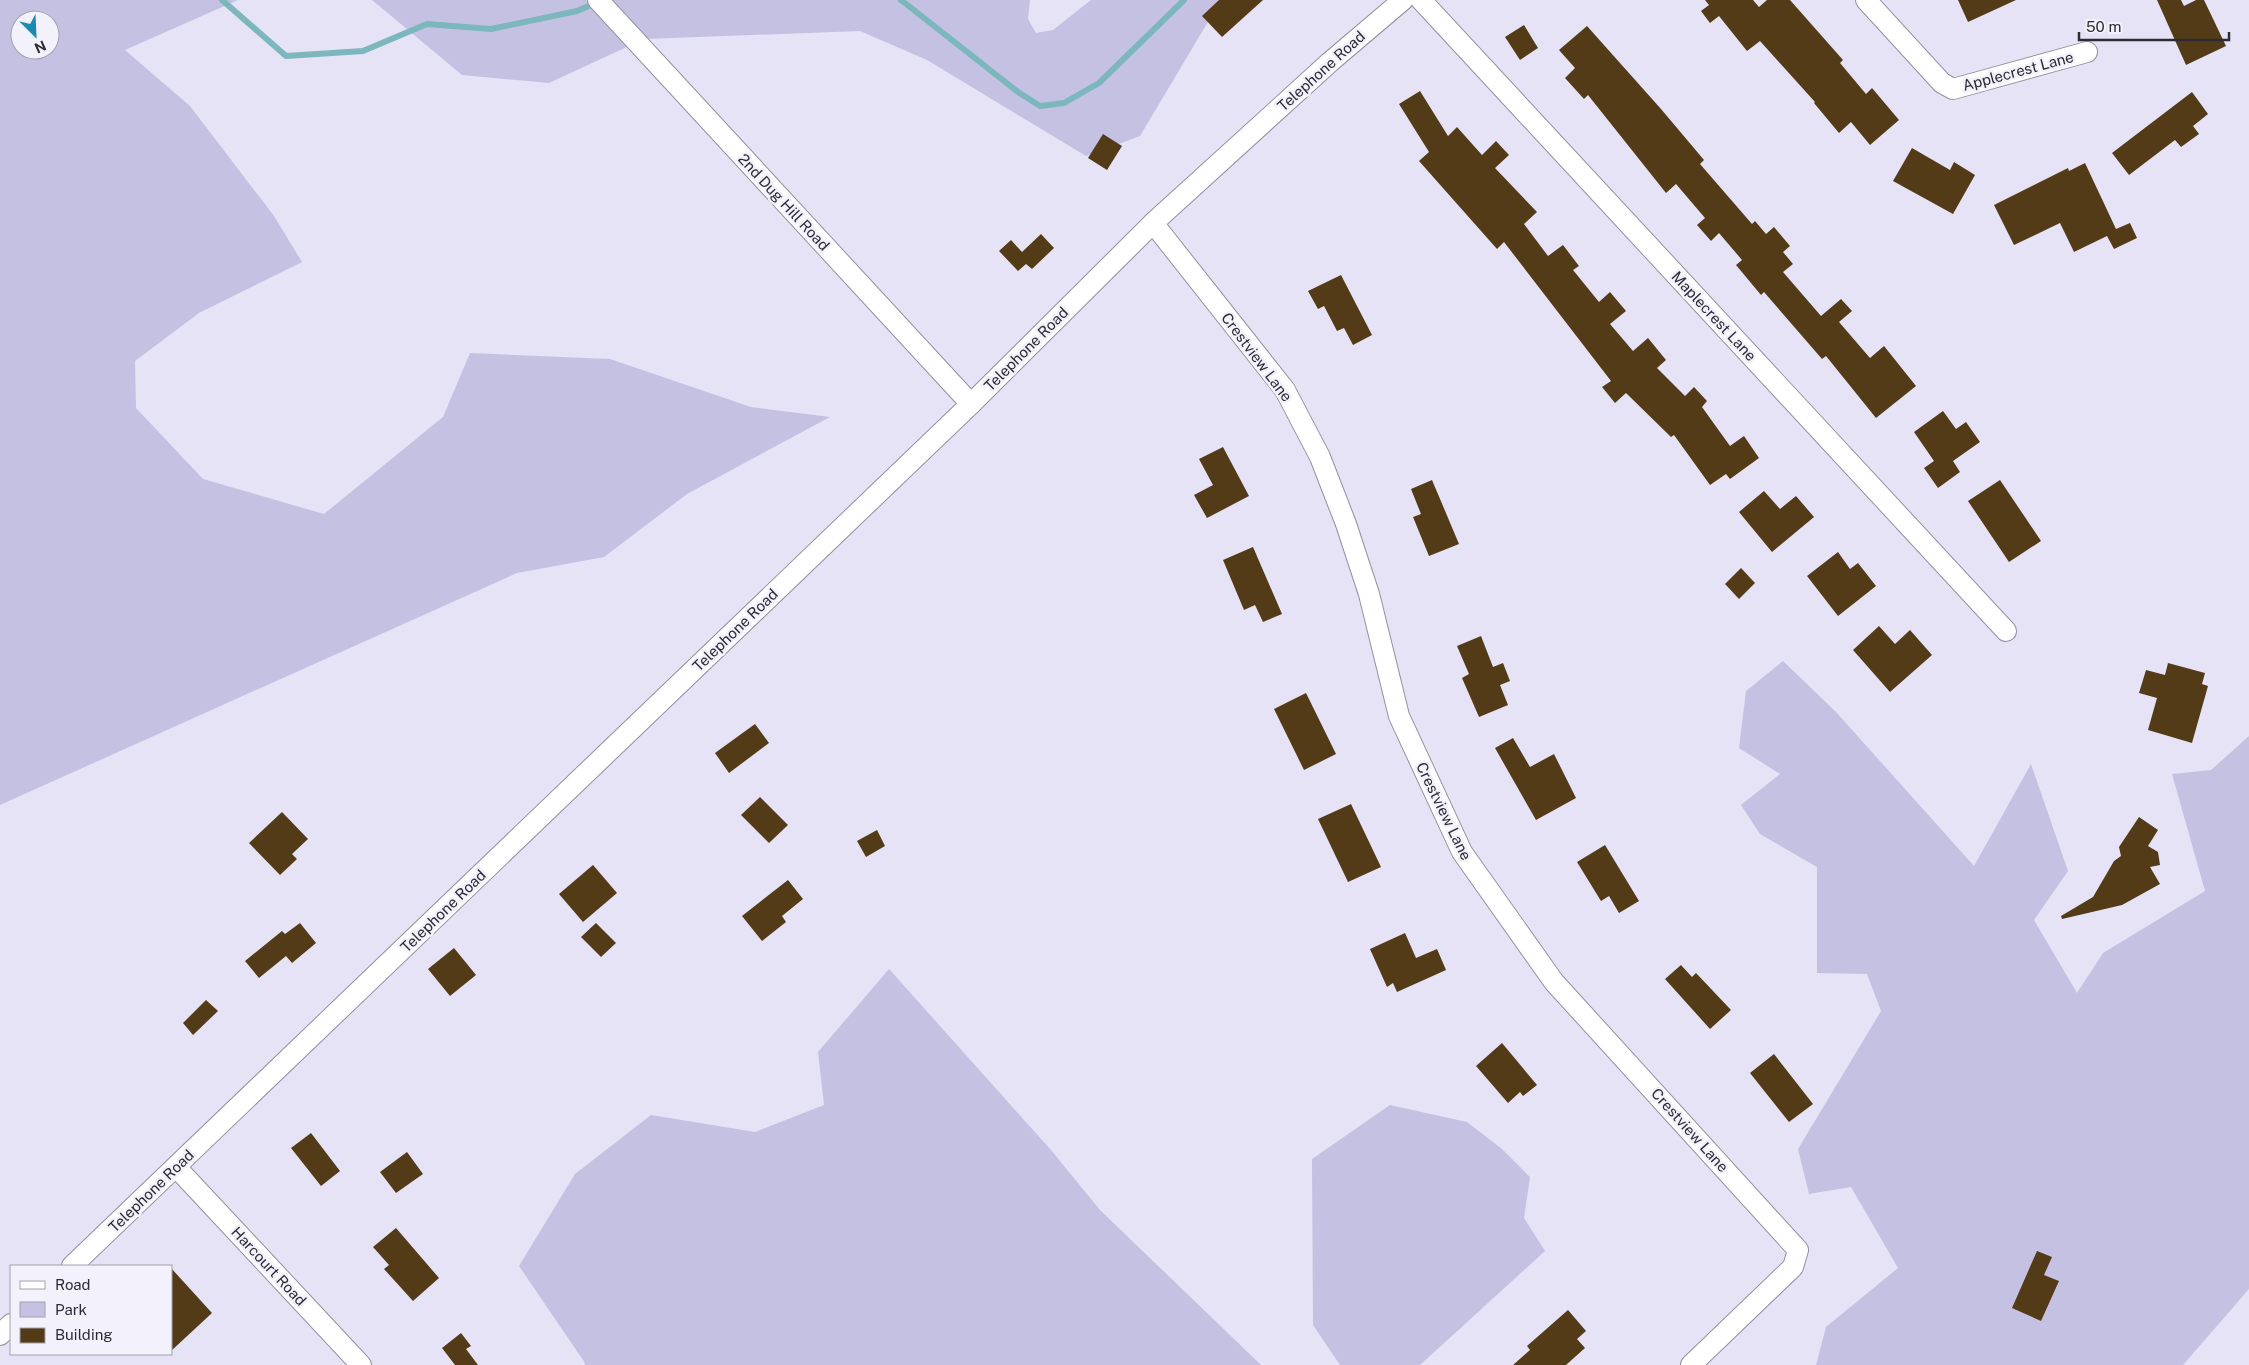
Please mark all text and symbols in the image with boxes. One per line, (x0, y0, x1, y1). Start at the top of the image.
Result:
north arrow (10, 10, 60, 60)
scale bar (2079, 10, 2229, 42)
text: 50 m (2086, 18, 2121, 35)
street label: Telephone Road (1274, 27, 1368, 115)
text: N (32, 37, 49, 56)
street label: Applecrest Lane (1961, 48, 2075, 94)
street label: 2nd Dug Hill Road (735, 150, 833, 254)
street label: Maplecrest Lane (1668, 268, 1760, 364)
street label: Telephone Road (981, 304, 1071, 394)
street label: Crestview Lane (1218, 309, 1296, 405)
street label: Telephone Road (689, 585, 781, 675)
street label: Crestview Lane (1413, 759, 1475, 863)
street label: Telephone Road (397, 866, 489, 956)
street label: Crestview Lane (1648, 1085, 1732, 1175)
street label: Telephone Road (105, 1146, 197, 1236)
street label: Harcourt Road (228, 1223, 310, 1309)
legend (10, 1265, 172, 1355)
text: Road (55, 1276, 91, 1293)
text: Park (55, 1301, 87, 1318)
text: Building (55, 1326, 113, 1343)

